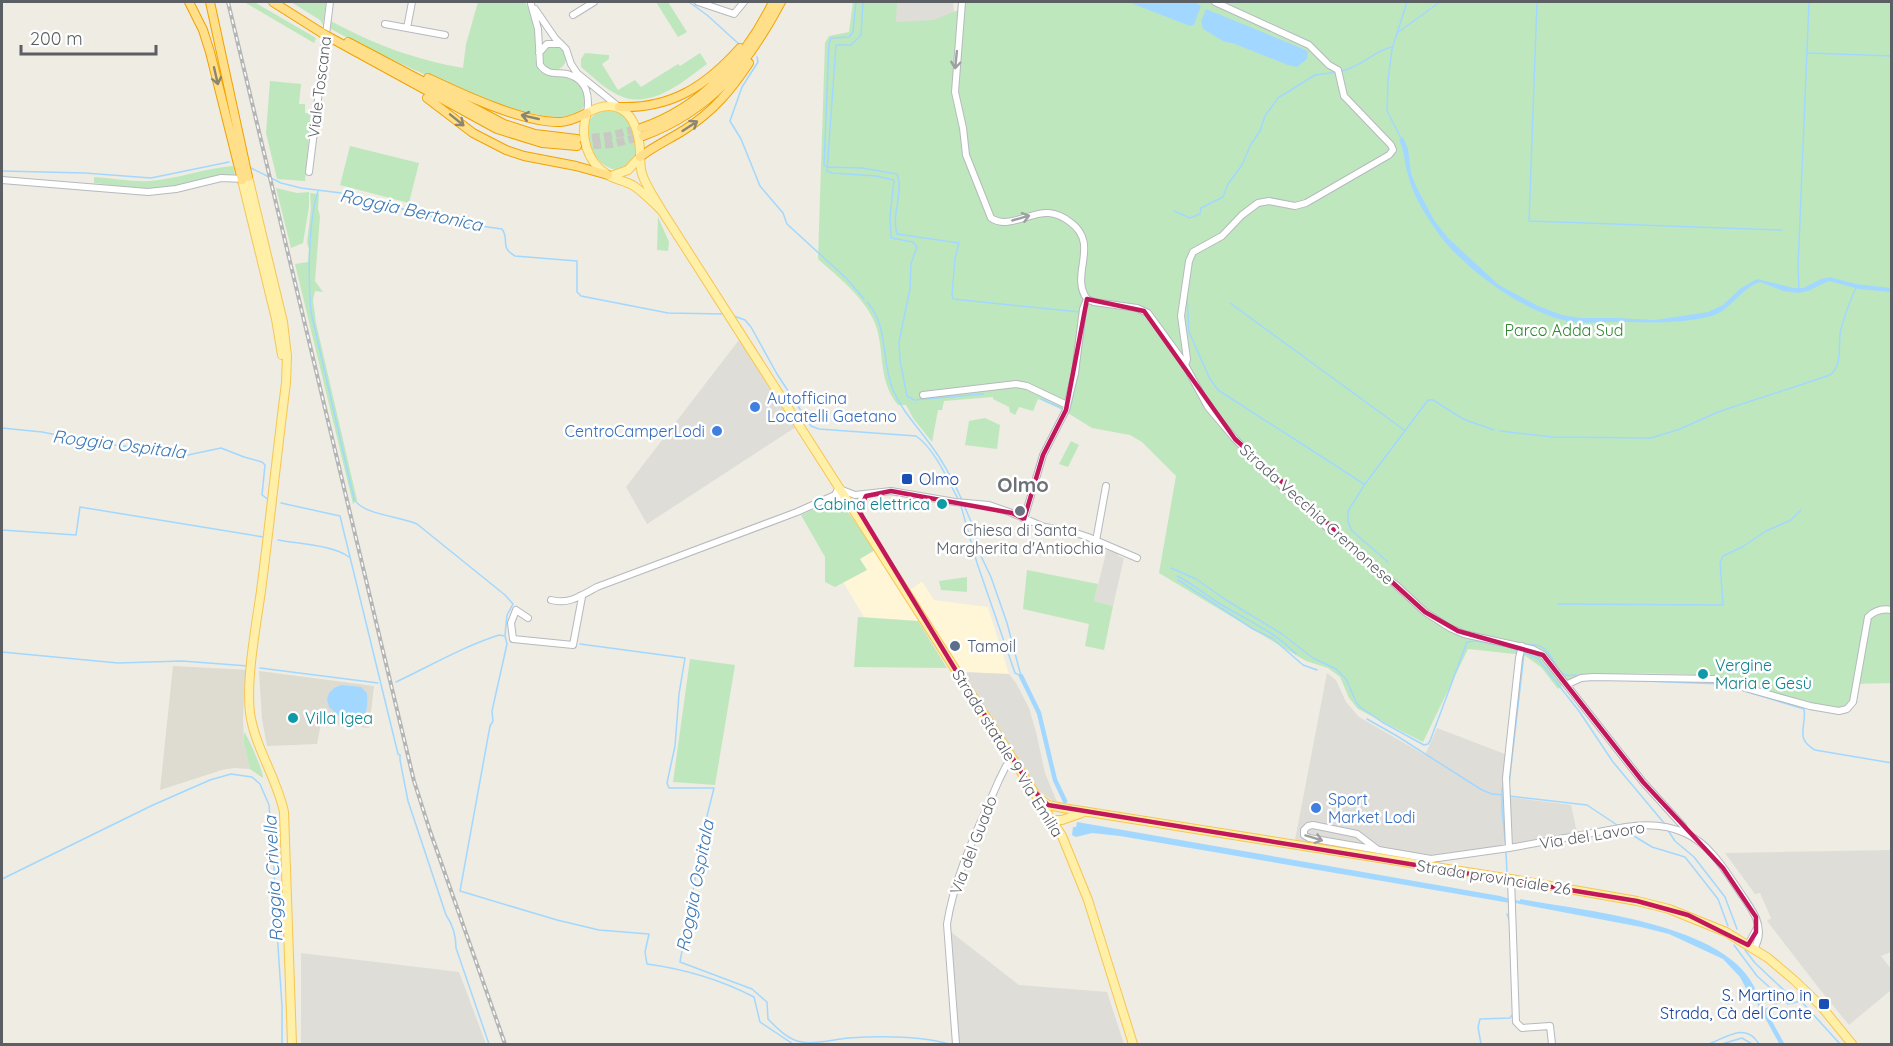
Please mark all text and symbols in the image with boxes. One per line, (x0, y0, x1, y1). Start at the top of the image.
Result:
scale bar (21, 18, 156, 56)
text: 200 m (30, 27, 83, 50)
street label: Viale Toscana (303, 35, 335, 139)
one-way arrow (951, 49, 962, 69)
one-way arrow (211, 66, 222, 85)
one-way arrow (521, 111, 540, 122)
one-way arrow (448, 114, 464, 127)
one-way arrow (681, 120, 698, 132)
water label: Roggia Bertonica (338, 184, 485, 237)
one-way arrow (1011, 212, 1030, 223)
park label: Parco Adda Sud (1505, 320, 1623, 340)
place label: Autofficina Locatelli Gaetano (767, 388, 897, 426)
marker: Autofficina Locatelli Gaetano (748, 400, 762, 414)
place label: CentroCamperLodi (564, 421, 705, 441)
water label: Roggia Ospitala (51, 424, 188, 464)
marker: CentroCamperLodi (710, 424, 724, 438)
street label: Strada Vecchia Cremonese (1236, 439, 1398, 589)
place label: Olmo (919, 469, 959, 489)
marker: Olmo (900, 472, 914, 486)
district label: Olmo (997, 472, 1049, 497)
place label: Cabina elettrica (813, 494, 930, 514)
marker: Cabina elettrica (935, 497, 949, 511)
marker: Chiesa di Santa Margherita d'Antiochia (1013, 504, 1027, 518)
place label: Chiesa di Santa Margherita d'Antiochia (936, 520, 1104, 558)
place label: Tamoil (967, 636, 1016, 656)
marker: Tamoil (948, 639, 962, 653)
place label: Vergine Maria e Gesù (1715, 655, 1812, 693)
street label: Strada statale 9 Via Emilia (948, 666, 1068, 840)
marker: Vergine Maria e Gesù (1696, 667, 1710, 681)
place label: Villa Igea (305, 708, 373, 728)
marker: Villa Igea (286, 711, 300, 725)
place label: Sport Market Lodi (1328, 789, 1415, 827)
street label: Via del Guado (945, 793, 1001, 897)
marker: Sport Market Lodi (1309, 801, 1323, 815)
water label: Roggia Crivella (258, 814, 288, 943)
water label: Roggia Ospitala (671, 817, 719, 954)
street label: Via del Lavoro (1538, 817, 1646, 853)
one-way arrow (1304, 833, 1323, 844)
street label: Strada provinciale 26 (1415, 855, 1573, 899)
place label: S. Martino in Strada, Cà del Conte (1660, 985, 1812, 1023)
marker: S. Martino in Strada, Cà del Conte (1817, 997, 1831, 1011)

